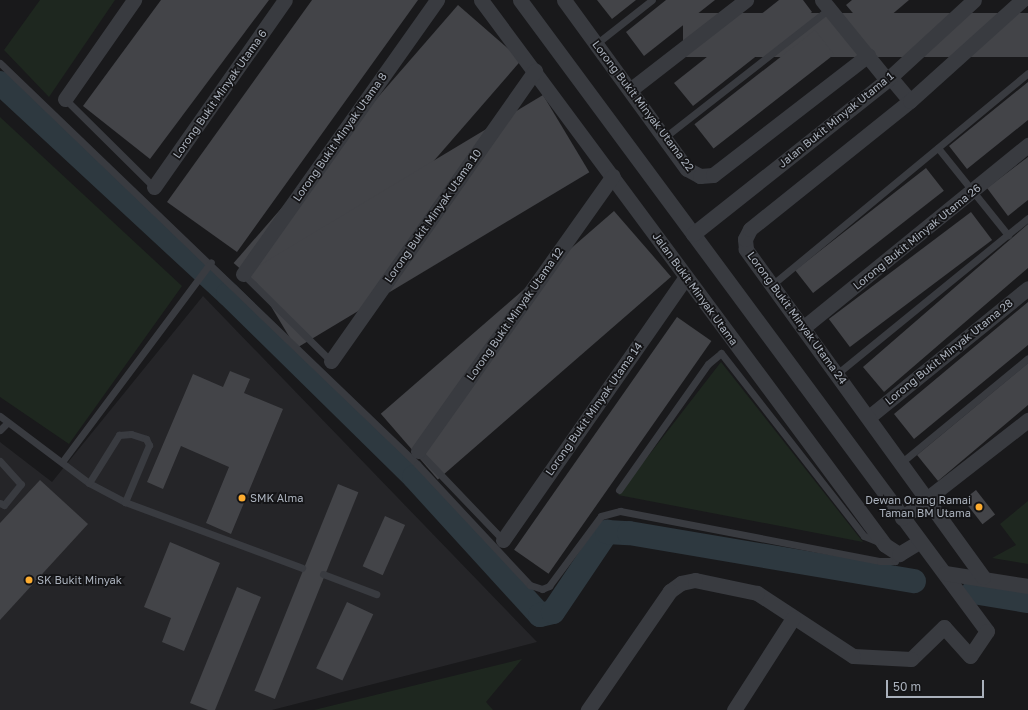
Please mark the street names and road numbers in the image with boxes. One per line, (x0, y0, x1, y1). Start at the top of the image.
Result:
street label: Lorong Bukit Minyak Utama 6 (170, 27, 270, 161)
street label: Lorong Bukit Minyak Utama 22 (590, 38, 696, 174)
street label: Jalan Bukit Minyak Utama 1 (776, 69, 896, 171)
street label: Lorong Bukit Minyak Utama 8 (290, 70, 390, 204)
street label: Lorong Bukit Minyak Utama 10 (382, 147, 484, 285)
street label: Lorong Bukit Minyak Utama 26 (850, 181, 984, 293)
street label: Jalan Bukit Minyak Utama (650, 230, 740, 348)
street label: Lorong Bukit Minyak Utama 12 (464, 245, 566, 383)
street label: Lorong Bukit Minyak Utama 24 (744, 249, 850, 387)
street label: Lorong Bukit Minyak Utama 28 (882, 296, 1016, 408)
street label: Lorong Bukit Minyak Utama 14 (543, 340, 645, 478)

